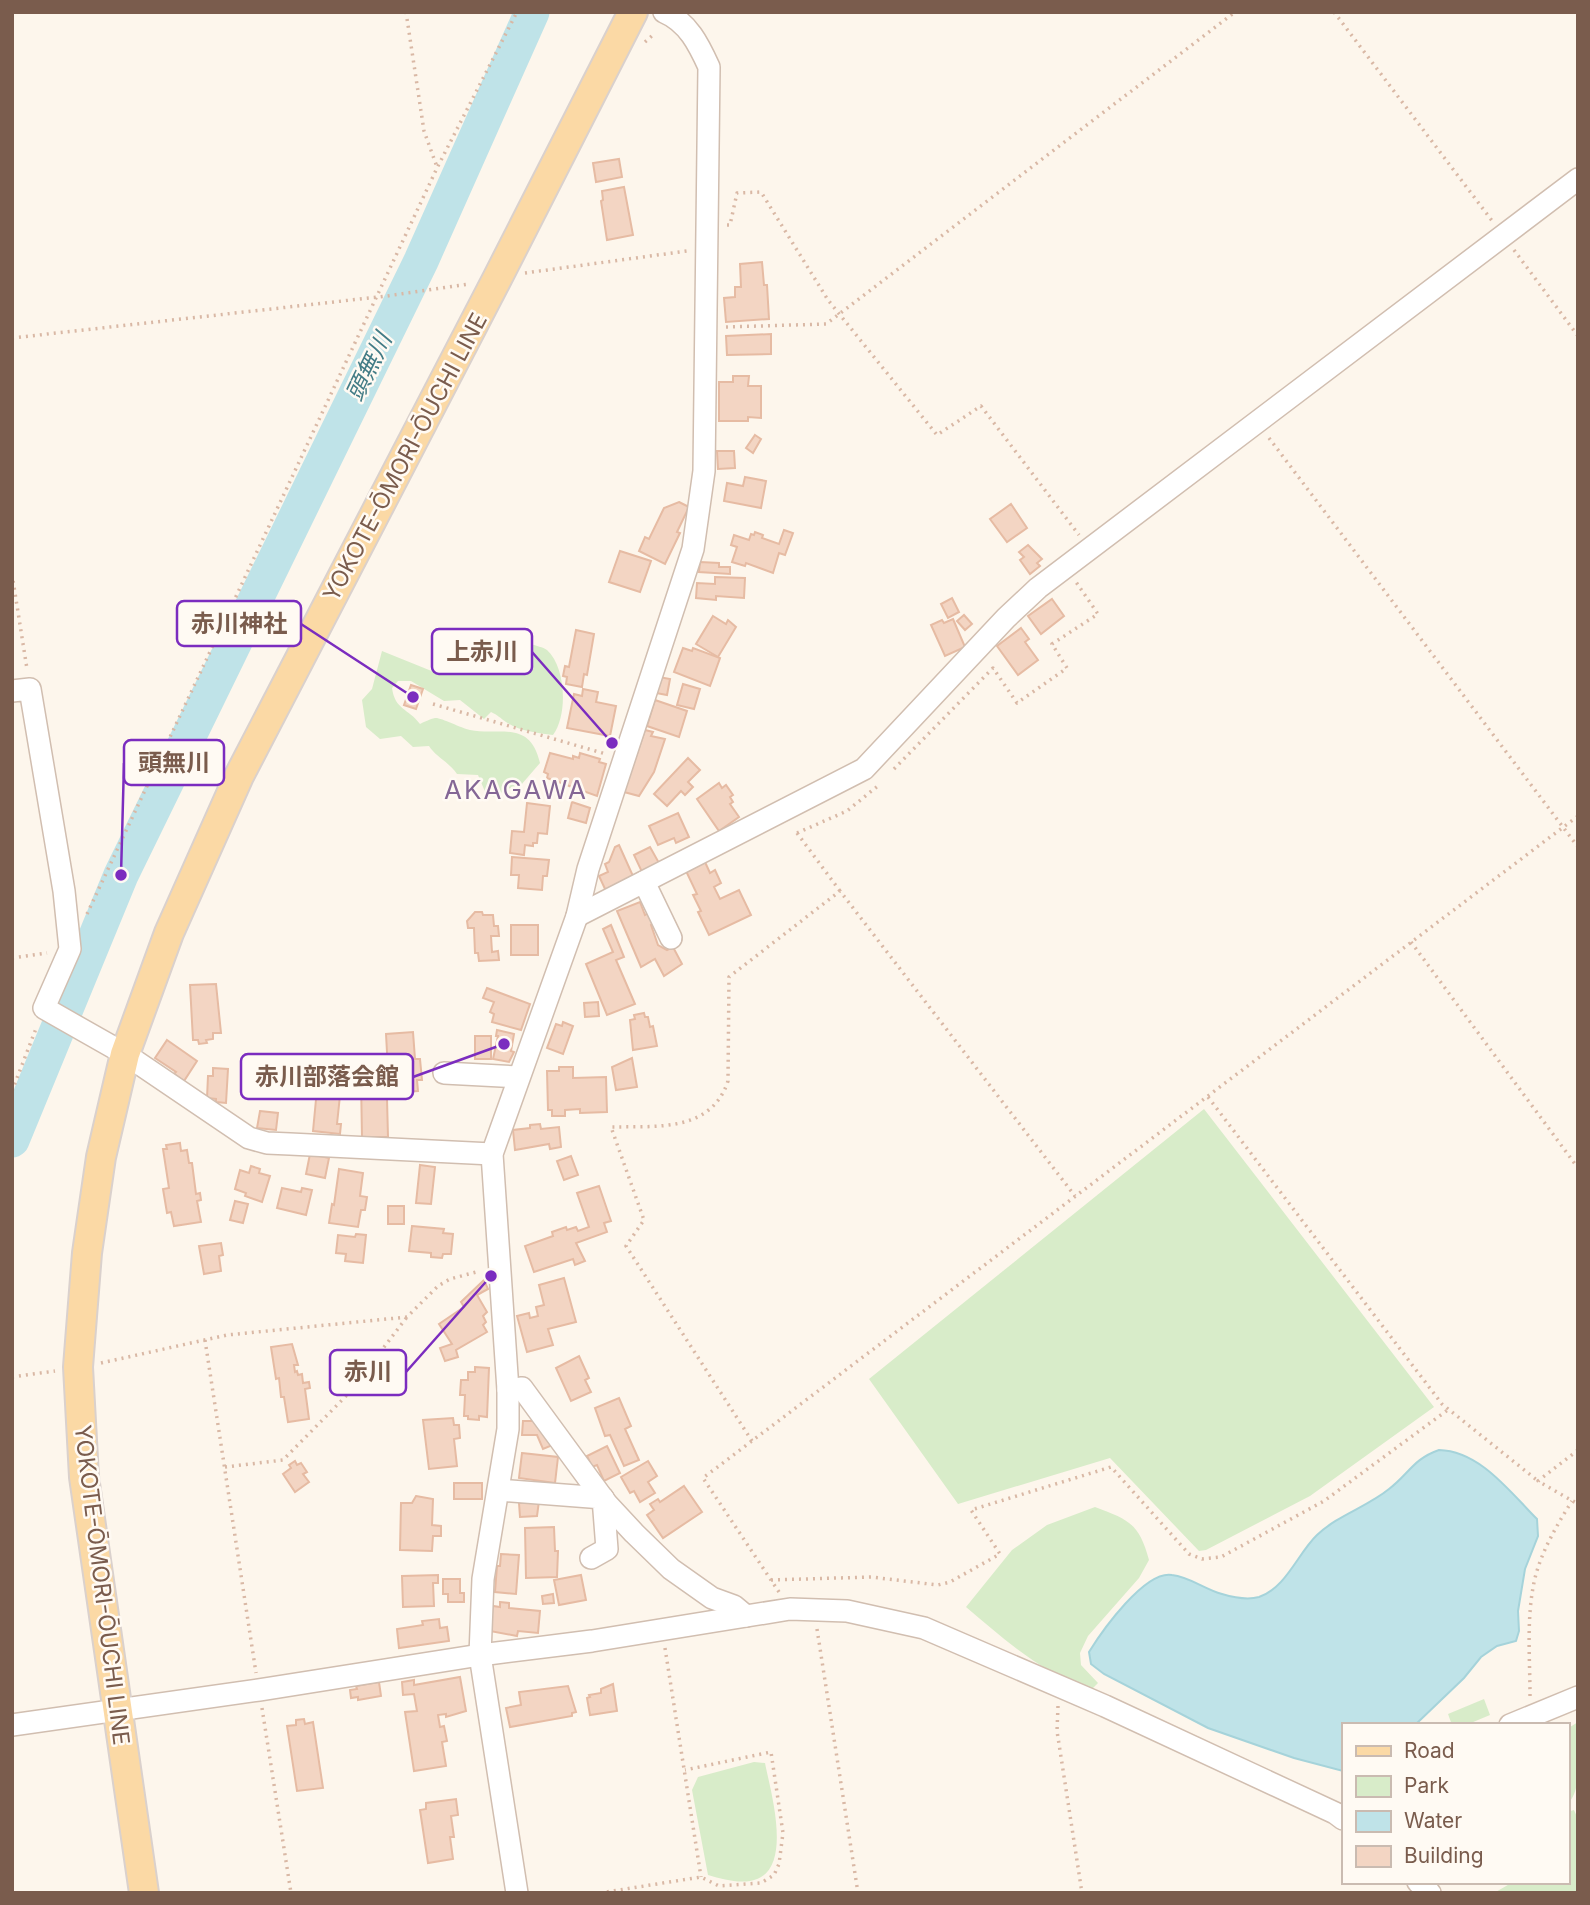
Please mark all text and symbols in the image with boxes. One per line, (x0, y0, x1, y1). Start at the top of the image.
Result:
street label: YOKOTE-ŌMORI-ŌUCHI LINE (317, 308, 493, 606)
water label: 頭無川 (340, 325, 399, 405)
callout: 赤川神社 (177, 601, 301, 646)
text: 赤川神社 (191, 609, 287, 638)
callout: 上赤川 (432, 629, 532, 674)
text: 上赤川 (446, 637, 518, 666)
callout: 頭無川 (124, 740, 224, 785)
text: 頭無川 (138, 748, 210, 777)
district label: AKAGAWA (444, 774, 588, 805)
callout: 赤川部落会館 (241, 1054, 413, 1099)
text: 赤川部落会館 (255, 1062, 399, 1091)
callout: 赤川 (330, 1350, 406, 1395)
text: 赤川 (344, 1357, 392, 1386)
street label: YOKOTE-ŌMORI-ŌUCHI LINE (68, 1423, 136, 1747)
legend (1342, 1723, 1569, 1884)
text: Road (1404, 1738, 1455, 1763)
text: Park (1404, 1773, 1449, 1798)
text: Water (1404, 1808, 1462, 1833)
text: Building (1404, 1843, 1484, 1868)

